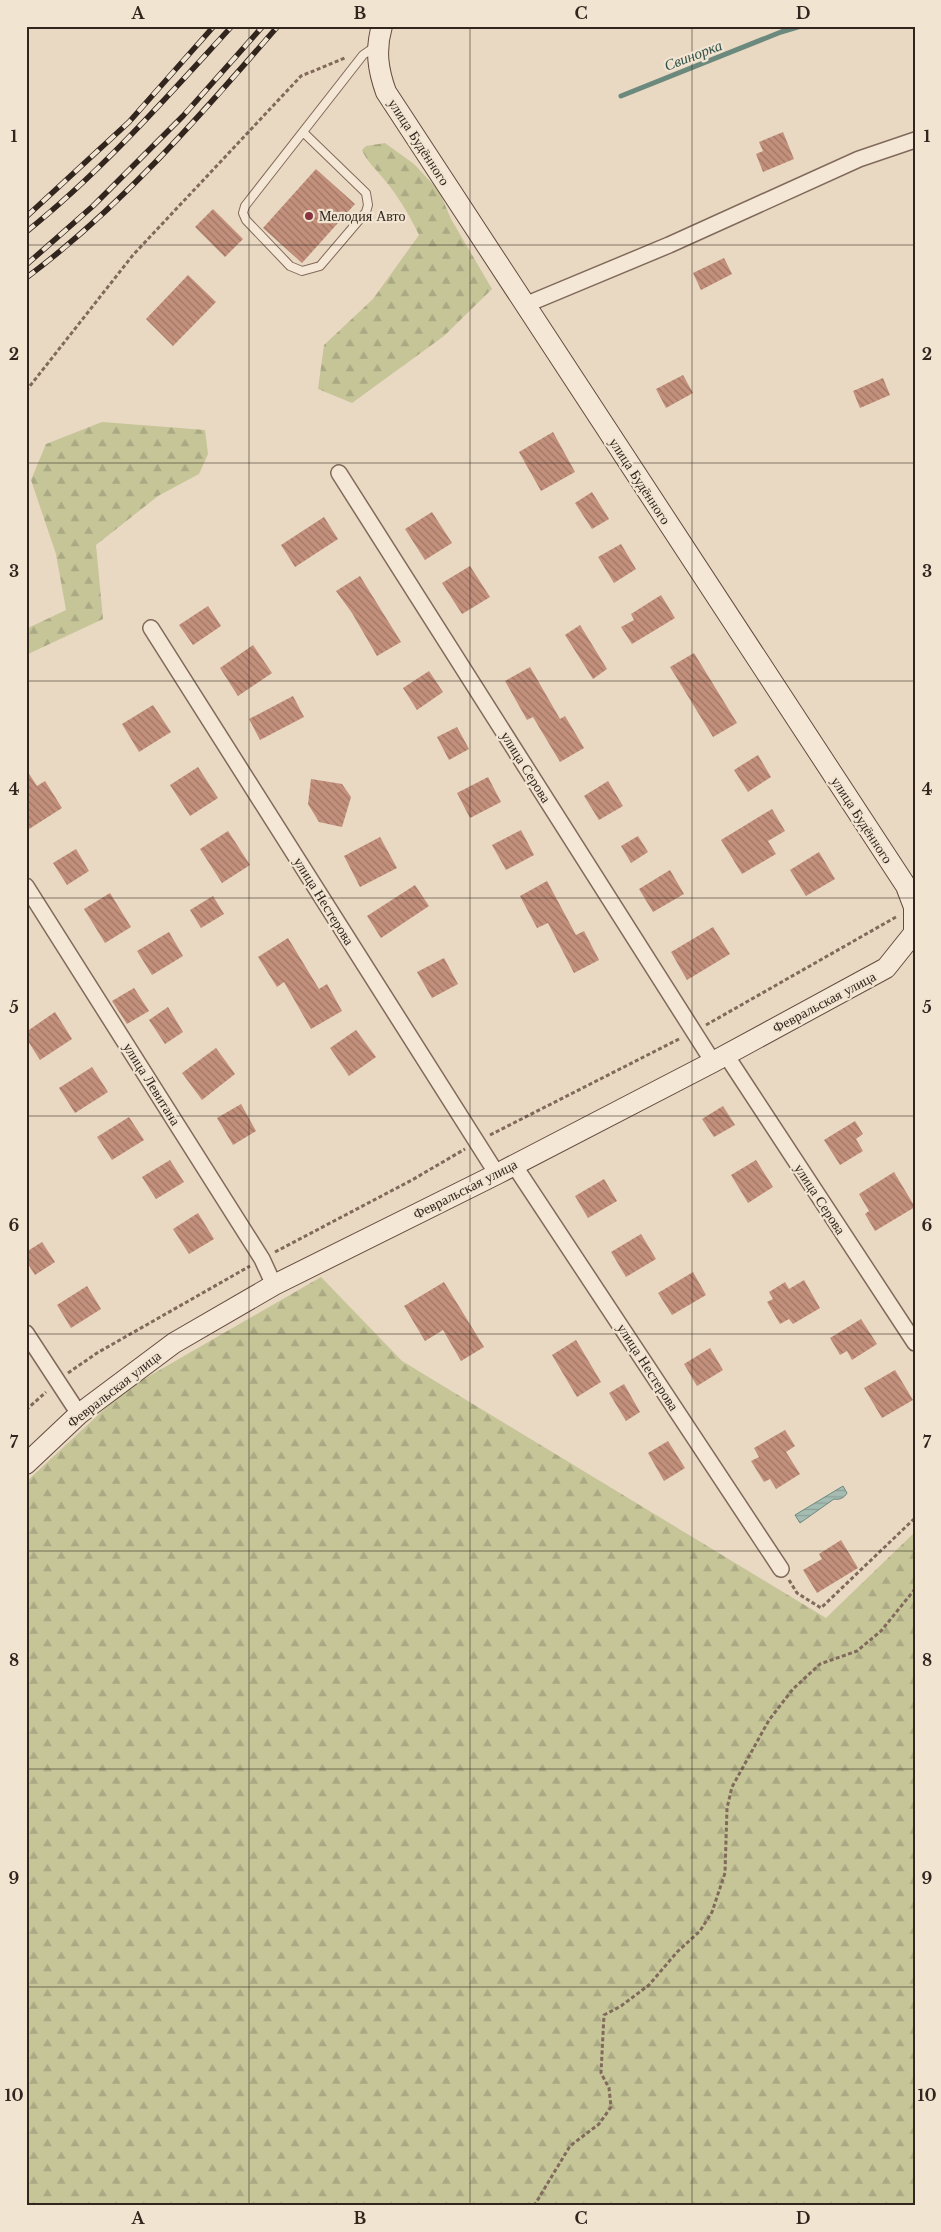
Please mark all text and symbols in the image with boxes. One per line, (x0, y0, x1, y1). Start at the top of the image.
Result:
text: A (131, 3, 146, 23)
text: B (354, 3, 367, 23)
text: C (574, 3, 588, 23)
text: D (796, 3, 810, 23)
water label: Свинорка (661, 35, 725, 75)
street label: улица Будённого (384, 95, 454, 189)
text: 1 (11, 126, 18, 146)
text: 1 (924, 126, 931, 146)
place label: Мелодия Авто (319, 207, 405, 225)
marker: Мелодия Авто (303, 210, 315, 222)
text: 2 (9, 344, 19, 364)
text: 2 (922, 344, 932, 364)
street label: улица Будённого (605, 434, 675, 528)
text: 3 (9, 561, 19, 581)
text: 3 (922, 561, 932, 581)
street label: улица Серова (497, 728, 555, 807)
street label: улица Будённого (827, 773, 897, 867)
text: 4 (9, 779, 19, 799)
text: 4 (922, 779, 932, 799)
street label: улица Нестерова (290, 854, 359, 949)
street label: Февральская улица (769, 967, 880, 1037)
text: 5 (9, 997, 19, 1017)
text: 5 (922, 997, 932, 1017)
street label: улица Левитана (119, 1039, 185, 1130)
street label: Февральская улица (410, 1155, 521, 1223)
street label: улица Серова (790, 1160, 850, 1239)
text: 6 (9, 1215, 20, 1235)
text: 6 (922, 1215, 933, 1235)
street label: улица Нестерова (613, 1320, 683, 1415)
street label: Февральская улица (63, 1346, 165, 1431)
text: 7 (10, 1432, 19, 1452)
text: 7 (923, 1432, 932, 1452)
text: 8 (9, 1650, 19, 1670)
text: 8 (922, 1650, 932, 1670)
text: 9 (9, 1868, 20, 1888)
text: 9 (922, 1868, 933, 1888)
text: 10 (4, 2085, 24, 2105)
text: 10 (917, 2085, 937, 2105)
text: A (131, 2208, 146, 2228)
text: B (354, 2208, 367, 2228)
text: C (574, 2208, 588, 2228)
text: D (796, 2208, 810, 2228)

